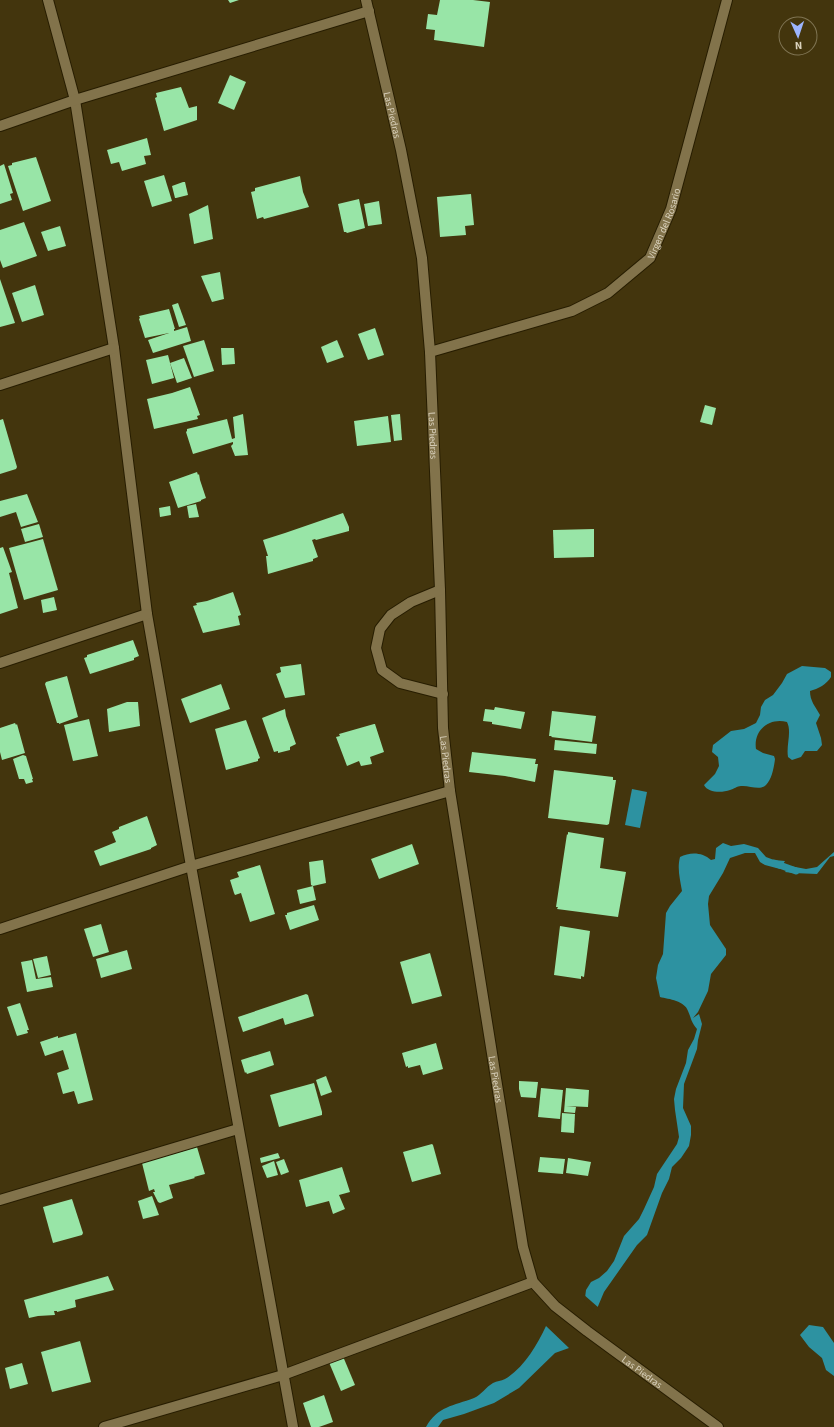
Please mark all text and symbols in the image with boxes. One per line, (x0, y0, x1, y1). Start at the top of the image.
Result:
north arrow (778, 16, 818, 56)
text: N (794, 38, 803, 53)
street label: Las Piedras (380, 91, 404, 140)
street label: Virgen del Rosario (644, 187, 684, 261)
street label: Las Piedras (425, 412, 440, 459)
street label: Las Piedras (436, 735, 455, 784)
street label: Las Piedras (485, 1055, 506, 1104)
street label: Las Piedras (619, 1353, 665, 1392)

